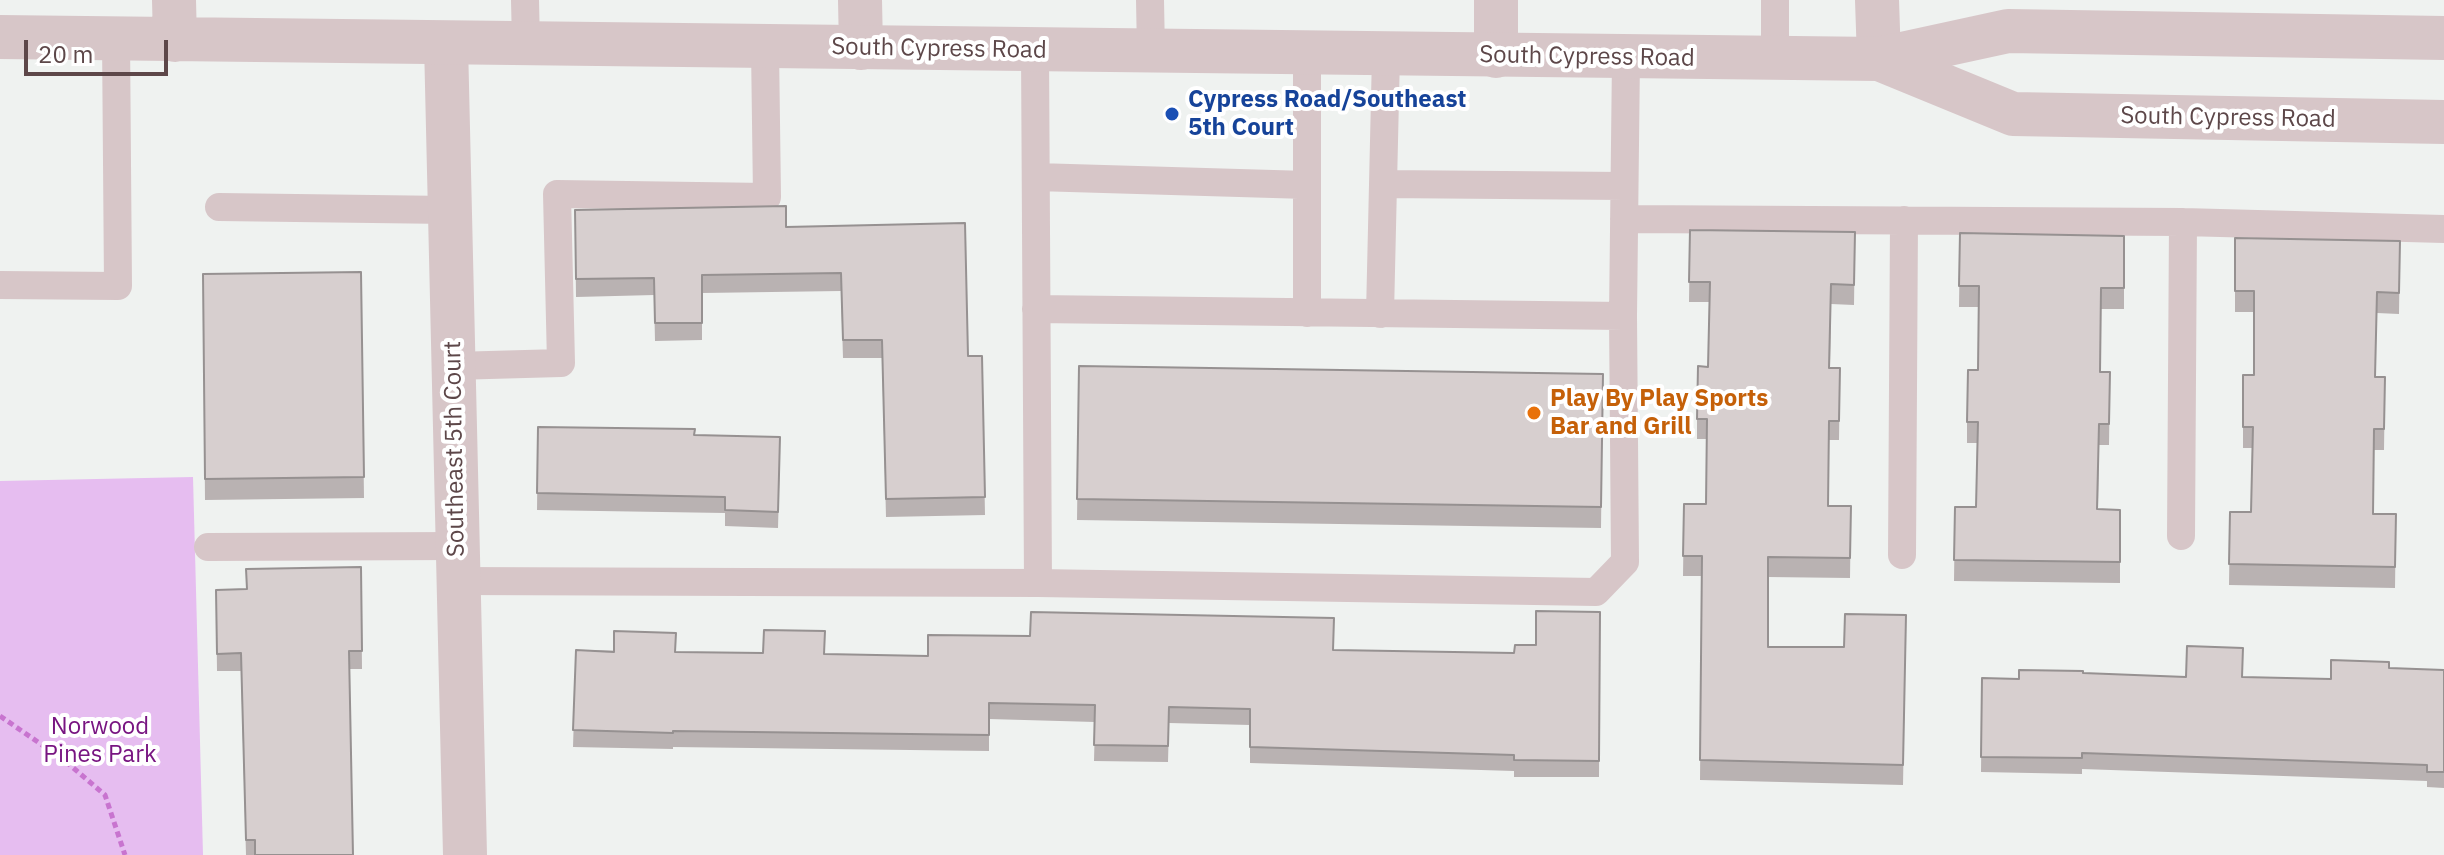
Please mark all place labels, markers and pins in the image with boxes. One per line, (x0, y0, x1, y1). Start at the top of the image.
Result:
place label: Cypress Road/Southeast 5th Court (1188, 86, 1466, 142)
marker: Cypress Road/Southeast 5th Court (1163, 105, 1181, 123)
place label: Play By Play Sports Bar and Grill (1550, 385, 1768, 441)
marker: Play By Play Sports Bar and Grill (1525, 404, 1543, 422)

